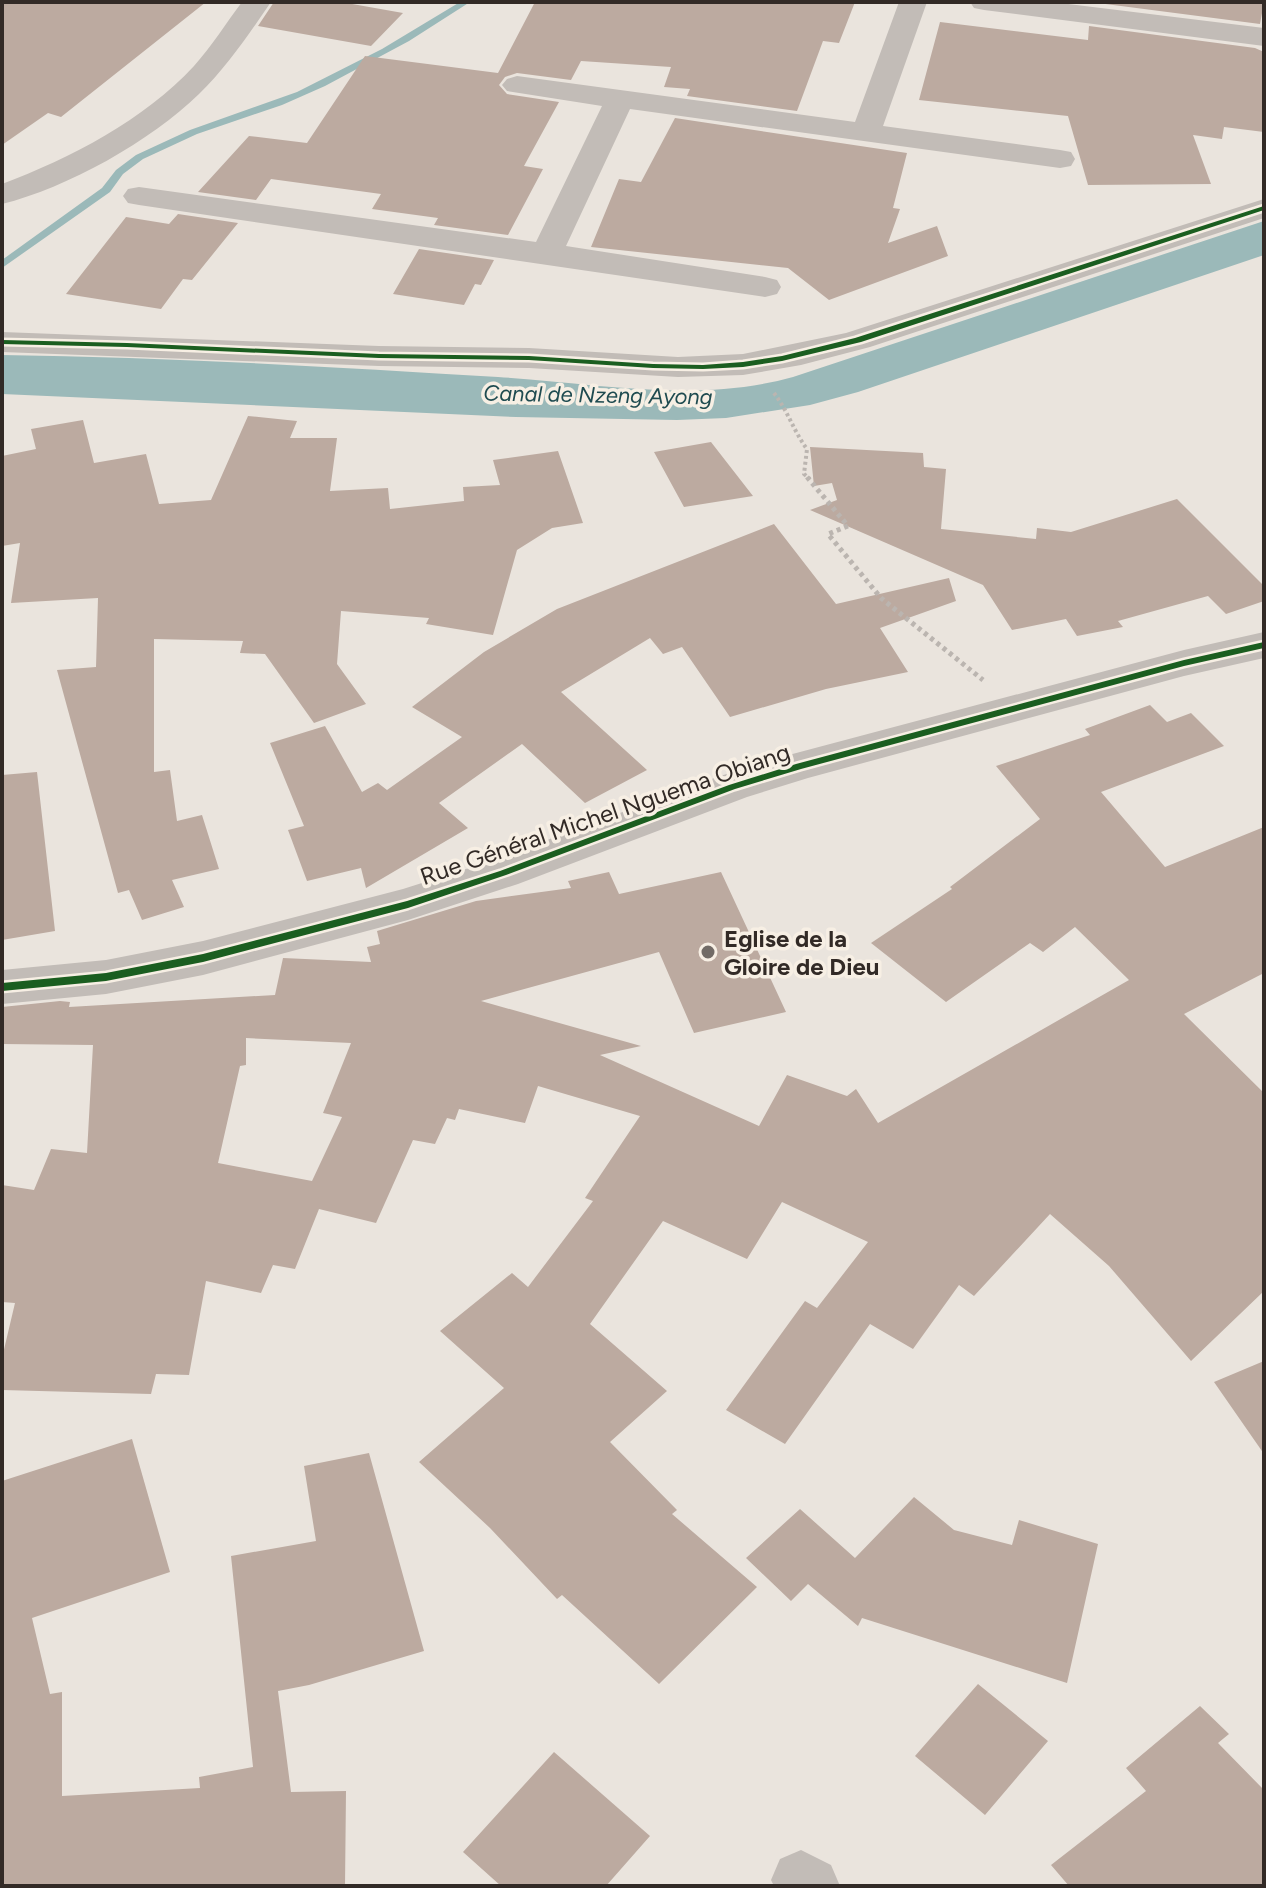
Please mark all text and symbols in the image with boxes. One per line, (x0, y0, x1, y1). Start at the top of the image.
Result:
water label: Canal de Nzeng Ayong (483, 380, 713, 410)
street label: Rue Général Michel Nguema Obiang (416, 737, 794, 891)
place label: Eglise de la Gloire de Dieu (724, 924, 879, 981)
marker: Eglise de la Gloire de Dieu (699, 943, 717, 961)

